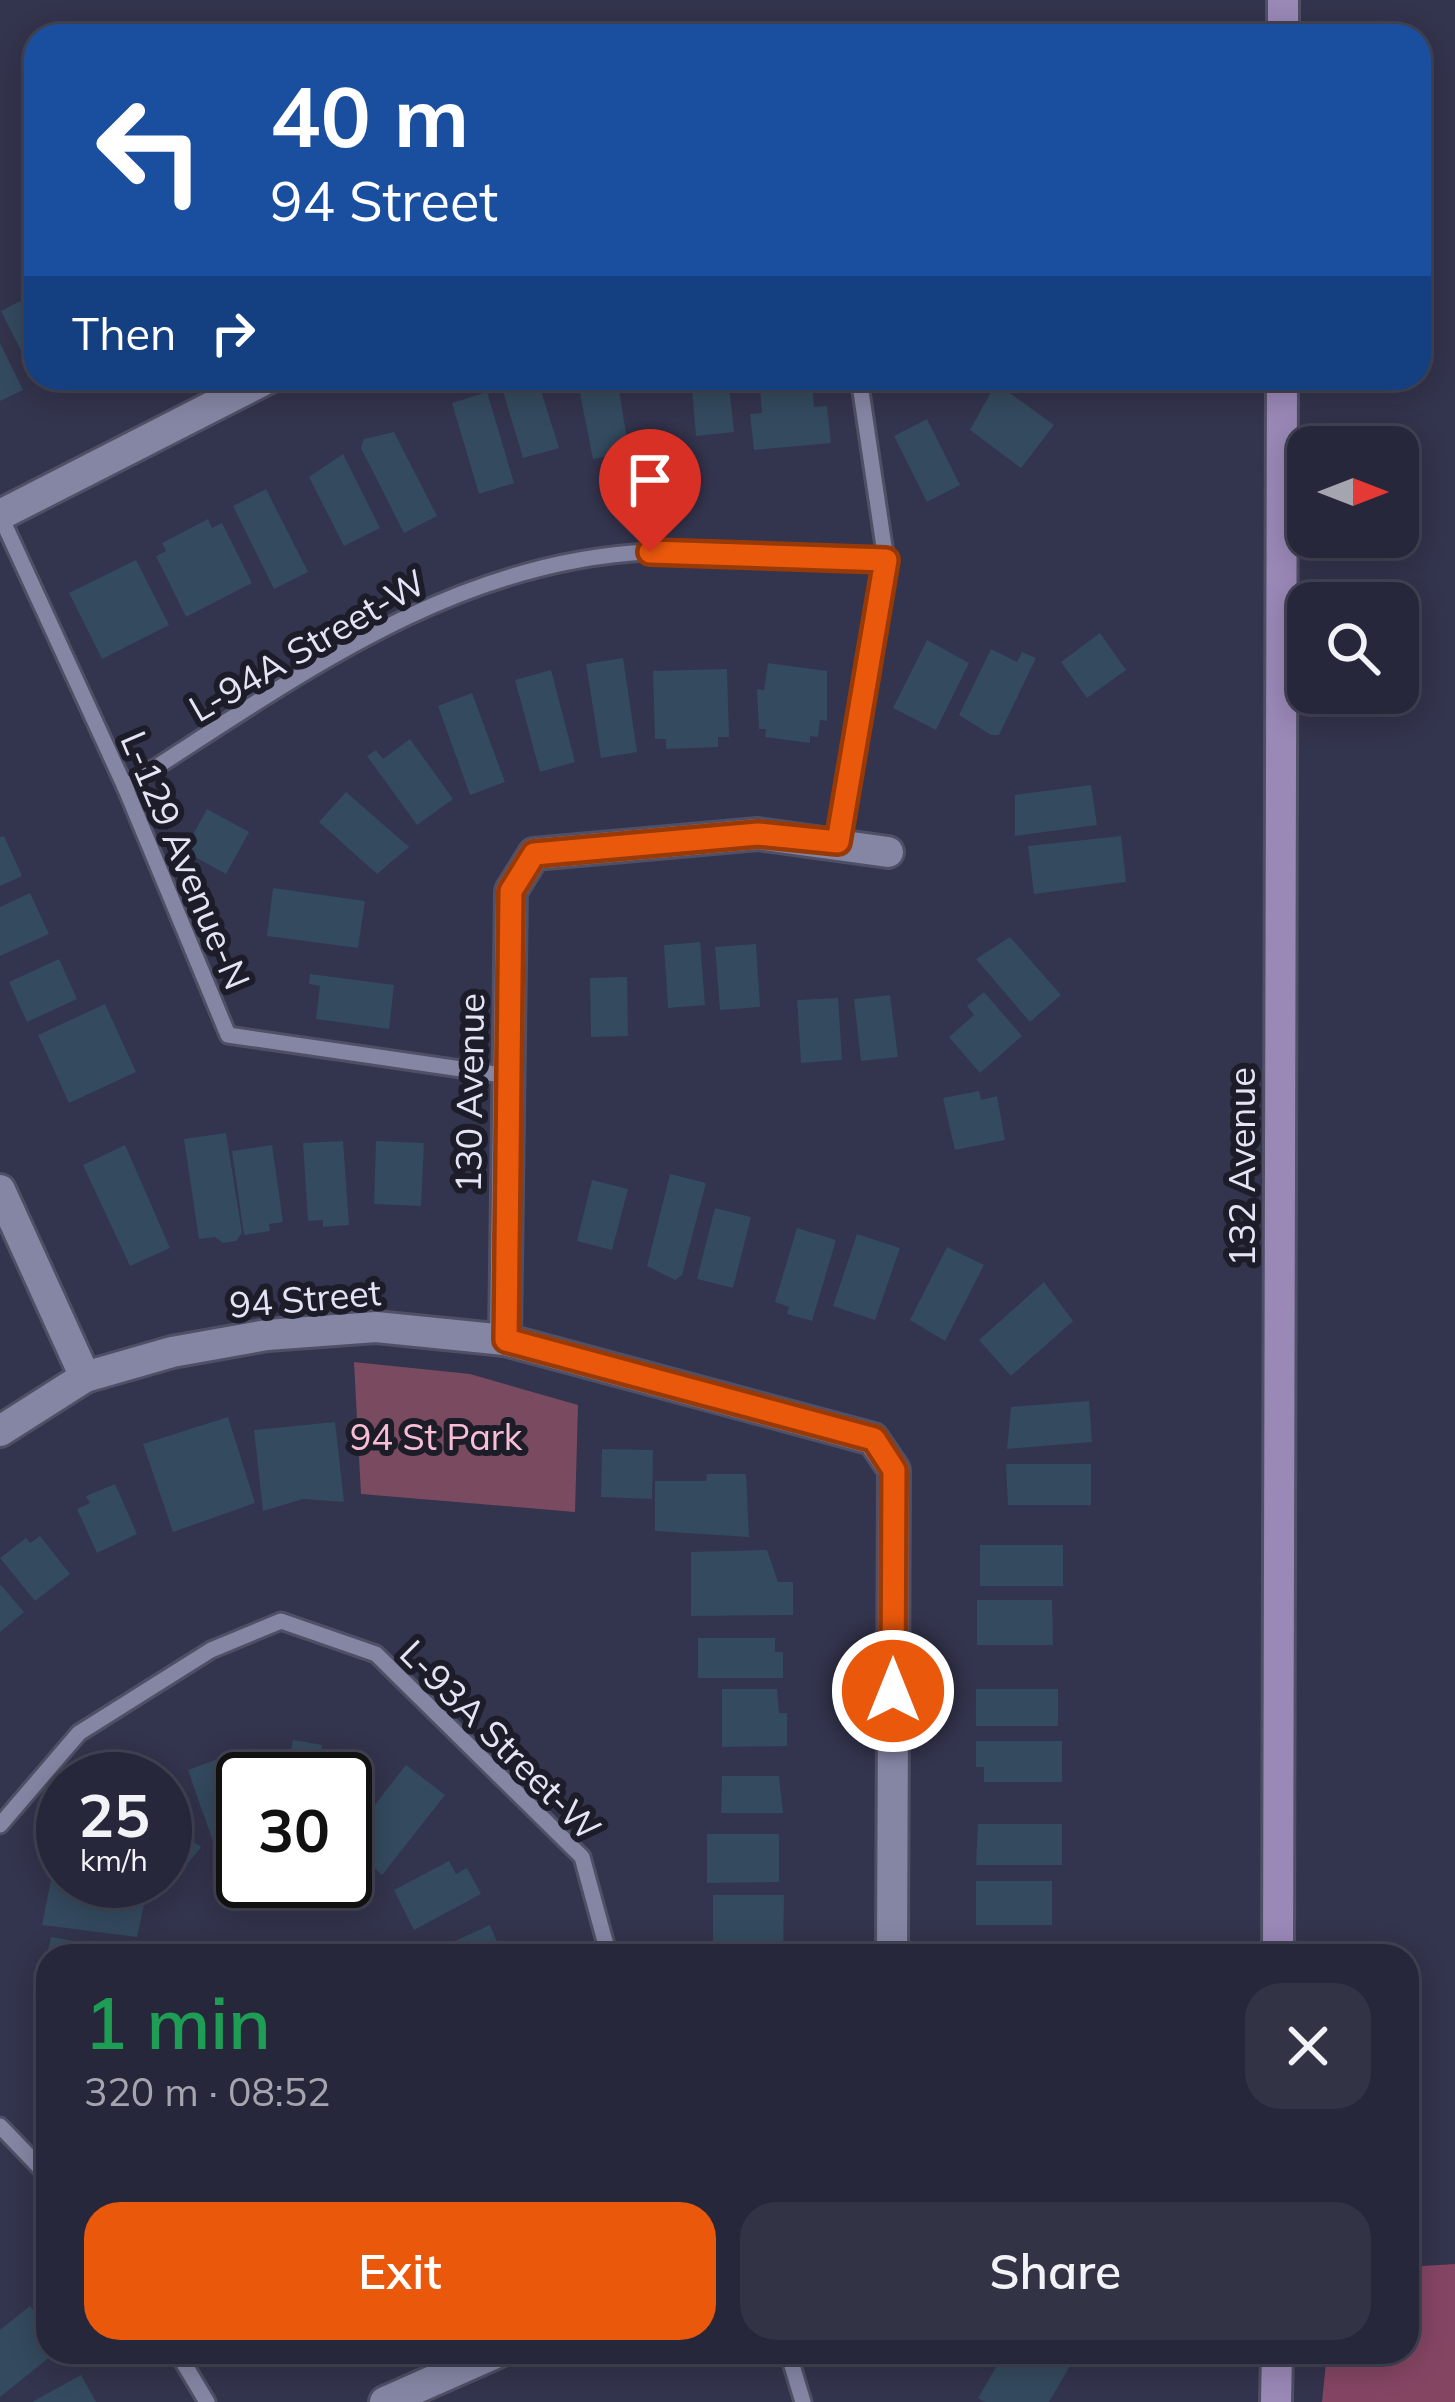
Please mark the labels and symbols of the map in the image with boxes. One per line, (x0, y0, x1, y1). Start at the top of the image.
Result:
north arrow (1287, 426, 1419, 558)
pin (599, 429, 701, 552)
street label: L-94A Street-W (181, 559, 433, 731)
street label: L-129 Avenue-N (111, 724, 261, 996)
street label: 130 Avenue (445, 993, 493, 1193)
street label: 132 Avenue (1219, 1067, 1264, 1267)
street label: 94 Street (227, 1269, 383, 1327)
park label: 94 St Park (350, 1414, 523, 1459)
position arrow (830, 1628, 956, 1754)
street label: L-93A Street-W (391, 1630, 611, 1850)
speed limit sign: 30 (216, 1752, 372, 1908)

